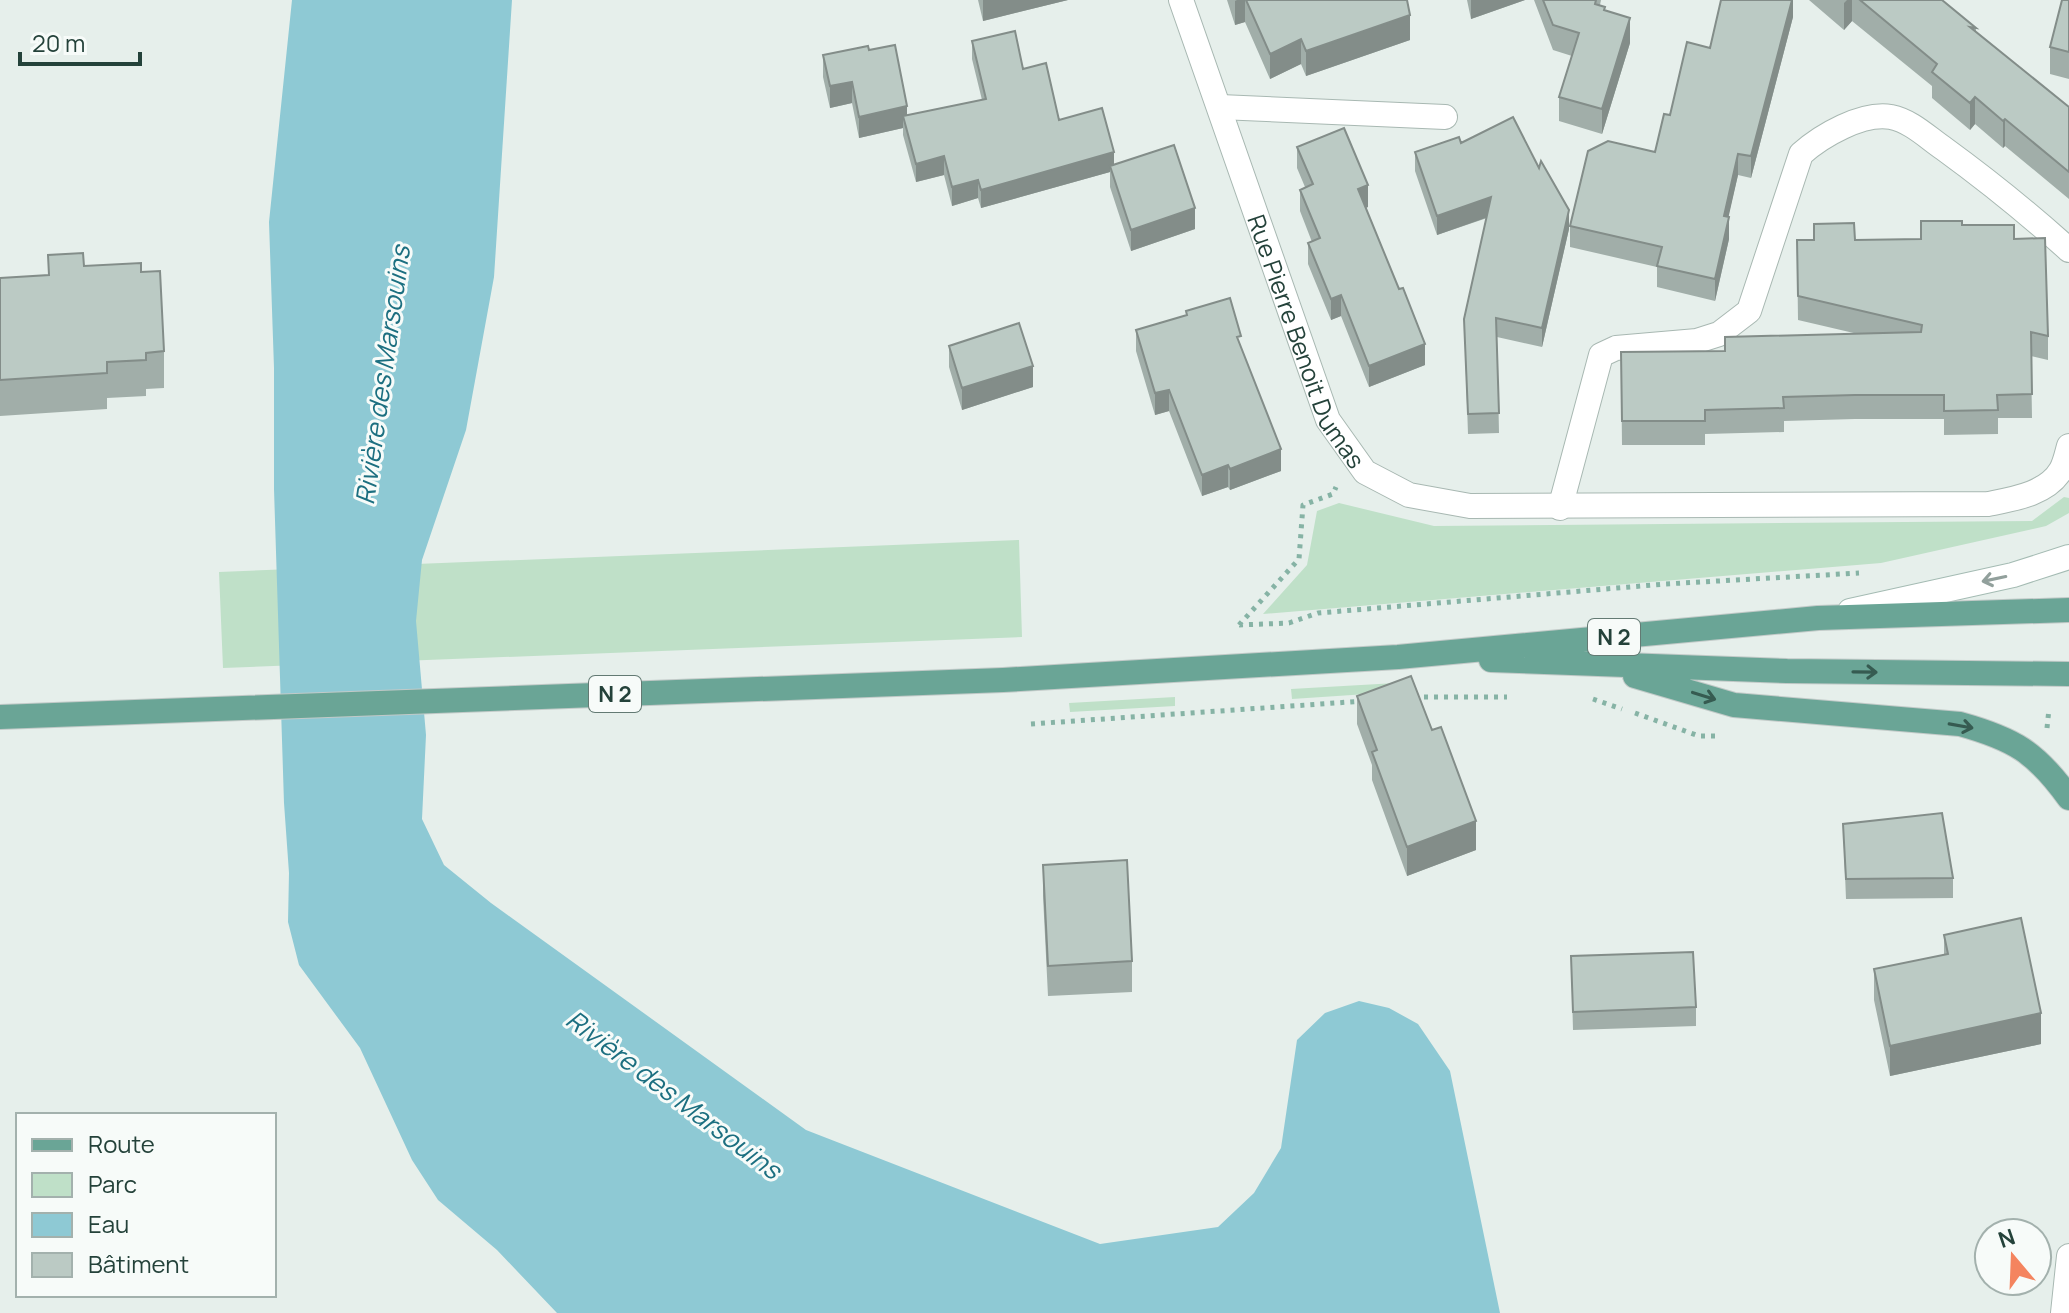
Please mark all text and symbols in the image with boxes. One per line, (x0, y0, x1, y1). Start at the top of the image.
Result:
scale bar (20, 16, 140, 66)
text: 20 m (32, 26, 85, 59)
street label: Rue Pierre Benoit Dumas (1241, 210, 1373, 474)
water label: Rivière des Marsouins (346, 241, 418, 507)
one-way arrow (1982, 572, 2008, 587)
road number: N 2 (1588, 619, 1640, 655)
one-way arrow (1851, 664, 1878, 680)
road number: N 2 (589, 676, 641, 712)
one-way arrow (1690, 689, 1716, 704)
one-way arrow (1948, 719, 1974, 734)
water label: Rivière des Marsouins (559, 1001, 791, 1188)
legend (16, 1113, 276, 1297)
text: Route (88, 1127, 155, 1160)
text: Parc (88, 1167, 137, 1200)
text: Eau (88, 1207, 129, 1240)
north arrow (1973, 1217, 2053, 1297)
text: N (1994, 1221, 2019, 1255)
text: Bâtiment (88, 1247, 189, 1280)

